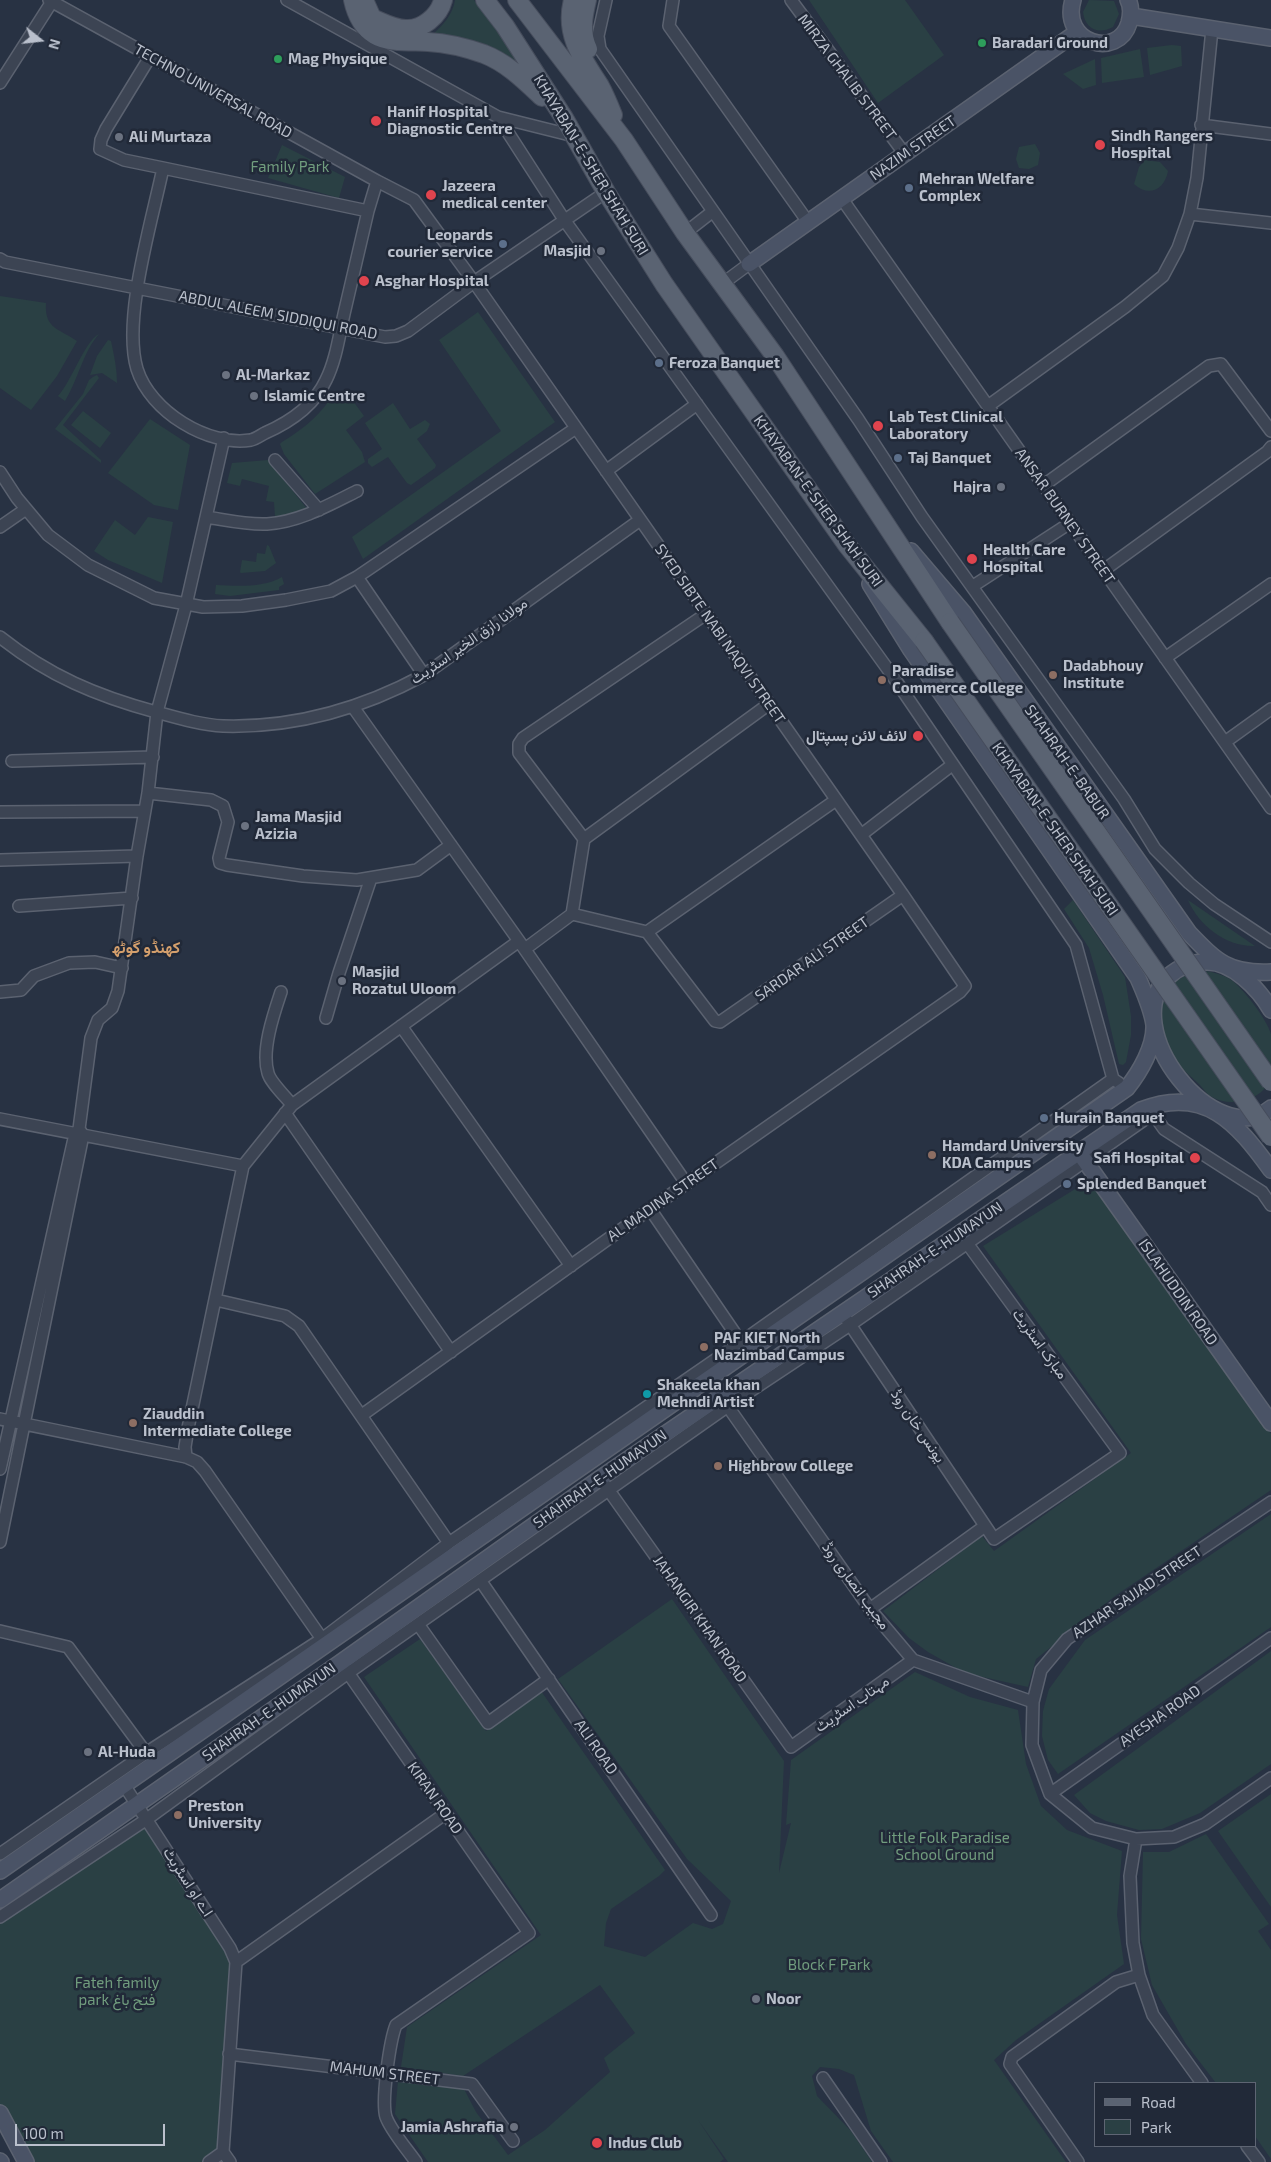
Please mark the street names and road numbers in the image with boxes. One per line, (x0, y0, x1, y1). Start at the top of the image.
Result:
street label: MIRZA GHALIB STREET (794, 11, 900, 143)
street label: TECHNO UNIVERSAL ROAD (131, 40, 295, 142)
street label: KHAYABAN-E-SHER SHAH SURI (530, 71, 652, 259)
street label: NAZIM STREET (867, 112, 959, 184)
street label: ABDUL ALEEM SIDDIQUI ROAD (177, 287, 379, 343)
street label: KHAYABAN-E-SHER SHAH SURI (750, 412, 886, 590)
street label: ANSAR BURNEY STREET (1011, 445, 1119, 587)
street label: SYED SIBTE NABI NAQVI STREET (651, 541, 789, 727)
street label: مولانا رازق الخیر اسٹریٹ (407, 594, 531, 688)
street label: SHAHRAH-E-BABUR (1021, 701, 1113, 823)
street label: KHAYABAN-E-SHER SHAH SURI (988, 739, 1122, 919)
street label: SARDAR ALI STREET (752, 913, 872, 1005)
street label: AL MADINA STREET (604, 1155, 722, 1245)
street label: SHAHRAH-E-HUMAYUN (864, 1198, 1006, 1302)
street label: ISLAHUDDIN ROAD (1135, 1235, 1221, 1349)
street label: مبارک اسٹریٹ (1009, 1305, 1071, 1383)
street label: یونس خان روڈ (887, 1386, 949, 1466)
street label: SHAHRAH-E-HUMAYUN (530, 1426, 670, 1532)
street label: مجیب انصاری روڈ (818, 1539, 894, 1633)
street label: AZHAR SAJJAD STREET (1069, 1542, 1205, 1642)
street label: JAHANGIR KHAN ROAD (649, 1552, 751, 1686)
street label: SHAHRAH-E-HUMAYUN (199, 1659, 339, 1765)
street label: مہتاب اسٹریٹ (811, 1672, 893, 1736)
street label: AYESHA ROAD (1116, 1681, 1204, 1751)
street label: ALI ROAD (571, 1716, 621, 1778)
street label: KIRAN ROAD (404, 1759, 466, 1837)
street label: اے او اسٹریٹ (159, 1844, 217, 1920)
street label: MAHUM STREET (329, 2057, 441, 2089)

